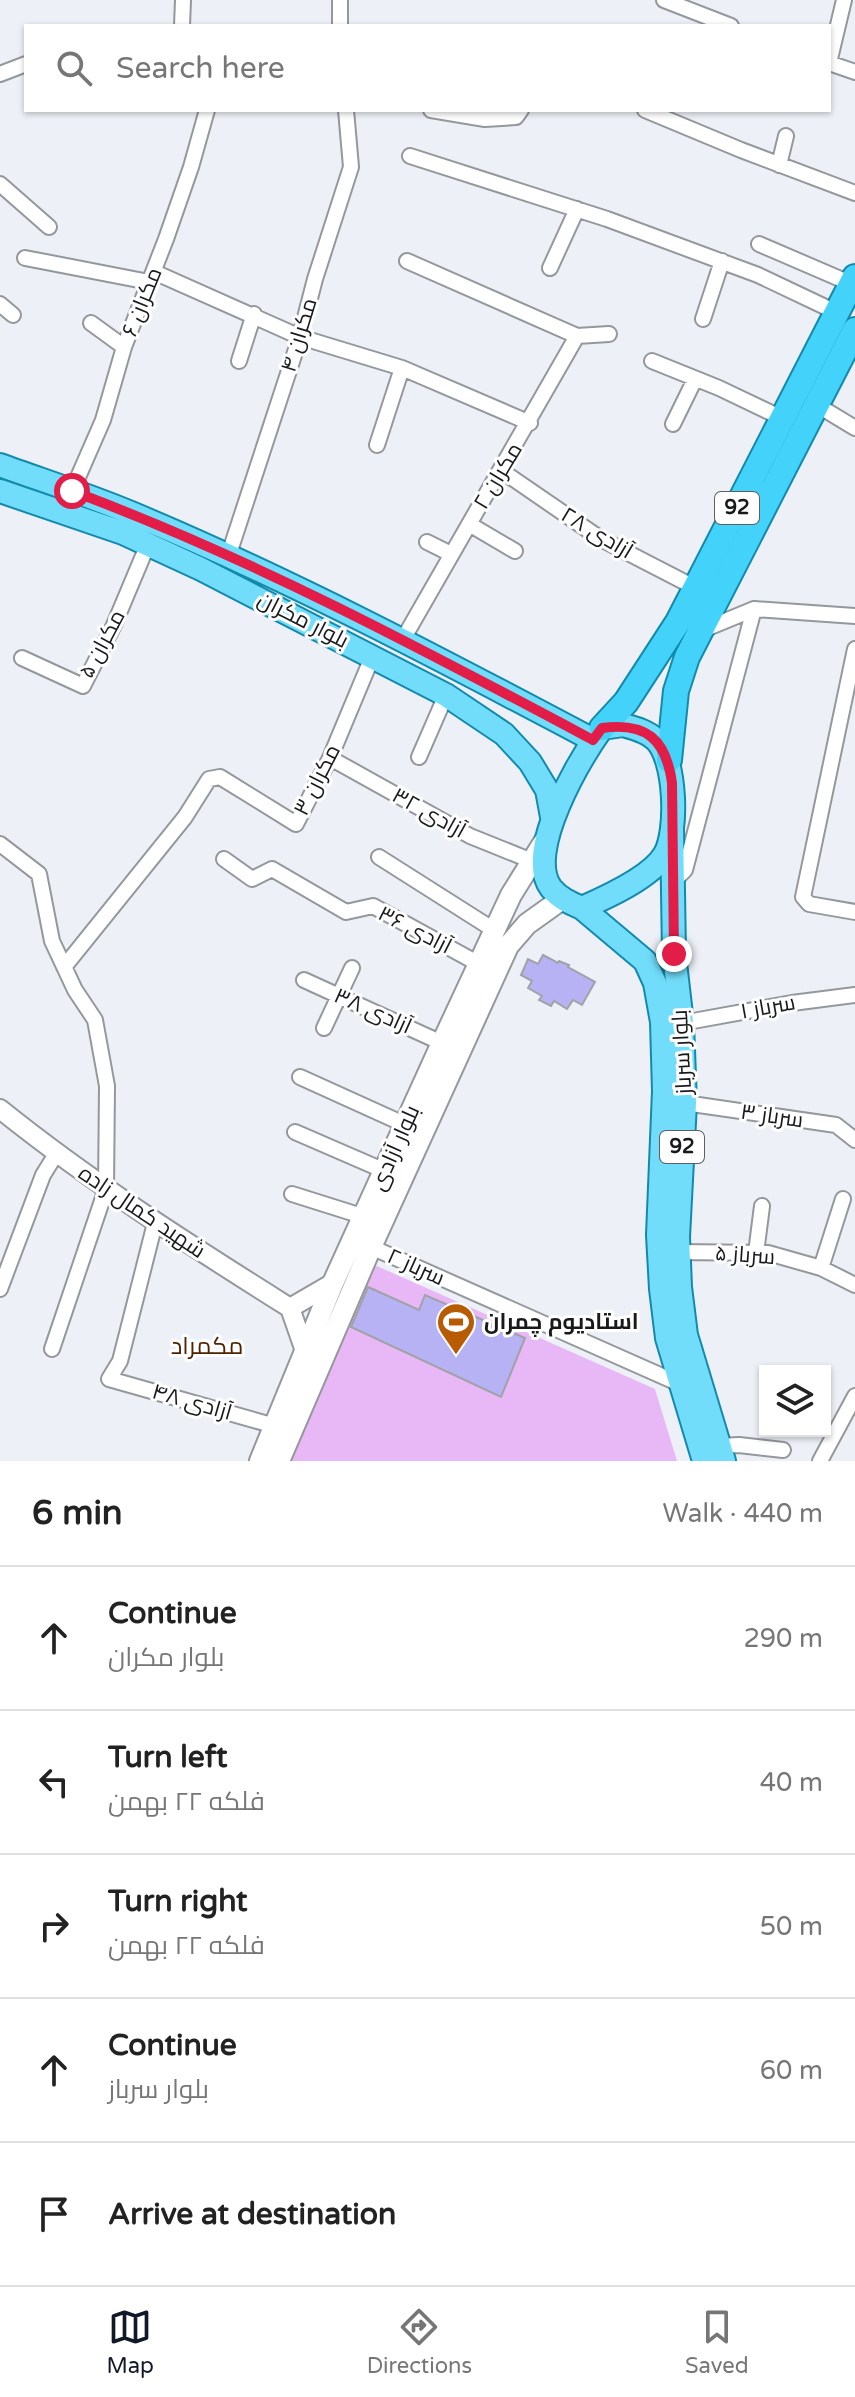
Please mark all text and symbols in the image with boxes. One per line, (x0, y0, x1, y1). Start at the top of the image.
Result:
search box (24, 24, 831, 112)
icon: search (52, 46, 96, 90)
text: Search here (116, 50, 285, 87)
street label: مکران ۶ (116, 264, 168, 340)
street label: مکران ۴ (275, 295, 323, 375)
street label: مکران ۲ (468, 438, 528, 514)
route start (54, 473, 90, 509)
road number: 92 (715, 492, 759, 524)
street label: آزادی ۲۸ (556, 502, 638, 565)
street label: بلوار مکران (253, 586, 353, 654)
street label: مکران ۵ (73, 605, 131, 683)
street label: مکران ۳ (288, 740, 346, 820)
street label: آزادی ۳۲ (388, 782, 470, 844)
street label: آزادی ۳۶ (374, 900, 456, 960)
route end (656, 936, 692, 972)
street label: آزادی ۳۸ (330, 982, 416, 1040)
street label: سرباز ۱ (739, 989, 797, 1025)
street label: بلوار سرباز (667, 1009, 697, 1097)
street label: سرباز ۳ (739, 1099, 805, 1133)
street label: بلوار آزادی (365, 1101, 425, 1195)
road number: 92 (660, 1131, 704, 1163)
street label: شهید کمال زاده (74, 1160, 210, 1264)
street label: سرباز ۵ (714, 1240, 776, 1270)
street label: سرباز ۲ (383, 1243, 449, 1291)
sports icon: استادیوم چمران (435, 1301, 477, 1356)
place label: استادیوم چمران (484, 1309, 639, 1337)
district label: مکمراد (171, 1332, 243, 1361)
map controls (759, 1365, 831, 1437)
button: layers (759, 1365, 831, 1437)
street label: آزادی ۴۸ (149, 1378, 235, 1426)
text: 6 min (32, 1493, 123, 1534)
text: Walk · 440 m (663, 1498, 823, 1529)
text: Continue (108, 1595, 237, 1632)
icon: ahead (32, 1616, 76, 1660)
text: 290 m (743, 1623, 823, 1654)
text: بلوار مکران (108, 1642, 224, 1673)
text: Turn left (108, 1739, 227, 1776)
icon: left (32, 1760, 76, 1804)
text: 40 m (760, 1767, 823, 1798)
text: فلکه ۲۲ بهمن (108, 1786, 265, 1817)
text: Turn right (108, 1883, 248, 1920)
icon: right (32, 1904, 76, 1948)
text: 50 m (760, 1911, 823, 1942)
text: فلکه ۲۲ بهمن (108, 1930, 265, 1961)
text: Continue (108, 2027, 237, 2064)
icon: ahead (32, 2048, 76, 2092)
text: 60 m (760, 2055, 823, 2086)
text: بلوار سرباز (108, 2074, 209, 2105)
icon: arrive (32, 2192, 76, 2236)
text: Arrive at destination (108, 2196, 396, 2233)
tab: Map (106, 2305, 154, 2379)
tab: Directions (367, 2305, 472, 2379)
tab: Saved (685, 2305, 749, 2379)

